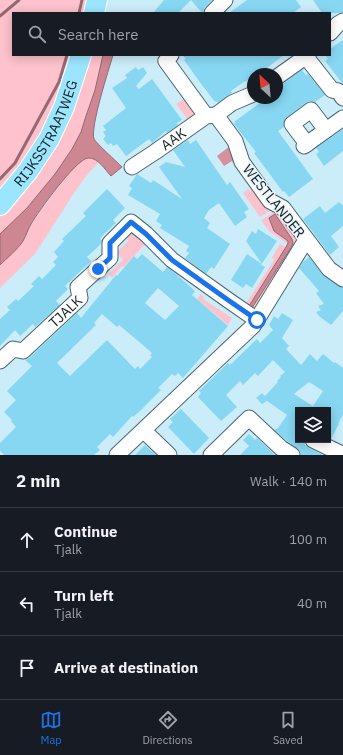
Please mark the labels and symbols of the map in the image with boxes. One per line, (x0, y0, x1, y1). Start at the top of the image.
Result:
north arrow (247, 68, 283, 104)
street label: RIJKSSTRAATWEG (10, 78, 81, 190)
street label: AAK (157, 124, 190, 154)
street label: WESTLANDER (239, 161, 309, 241)
route end (89, 260, 107, 278)
street label: TJALK (45, 291, 86, 331)
route start (248, 311, 266, 329)

